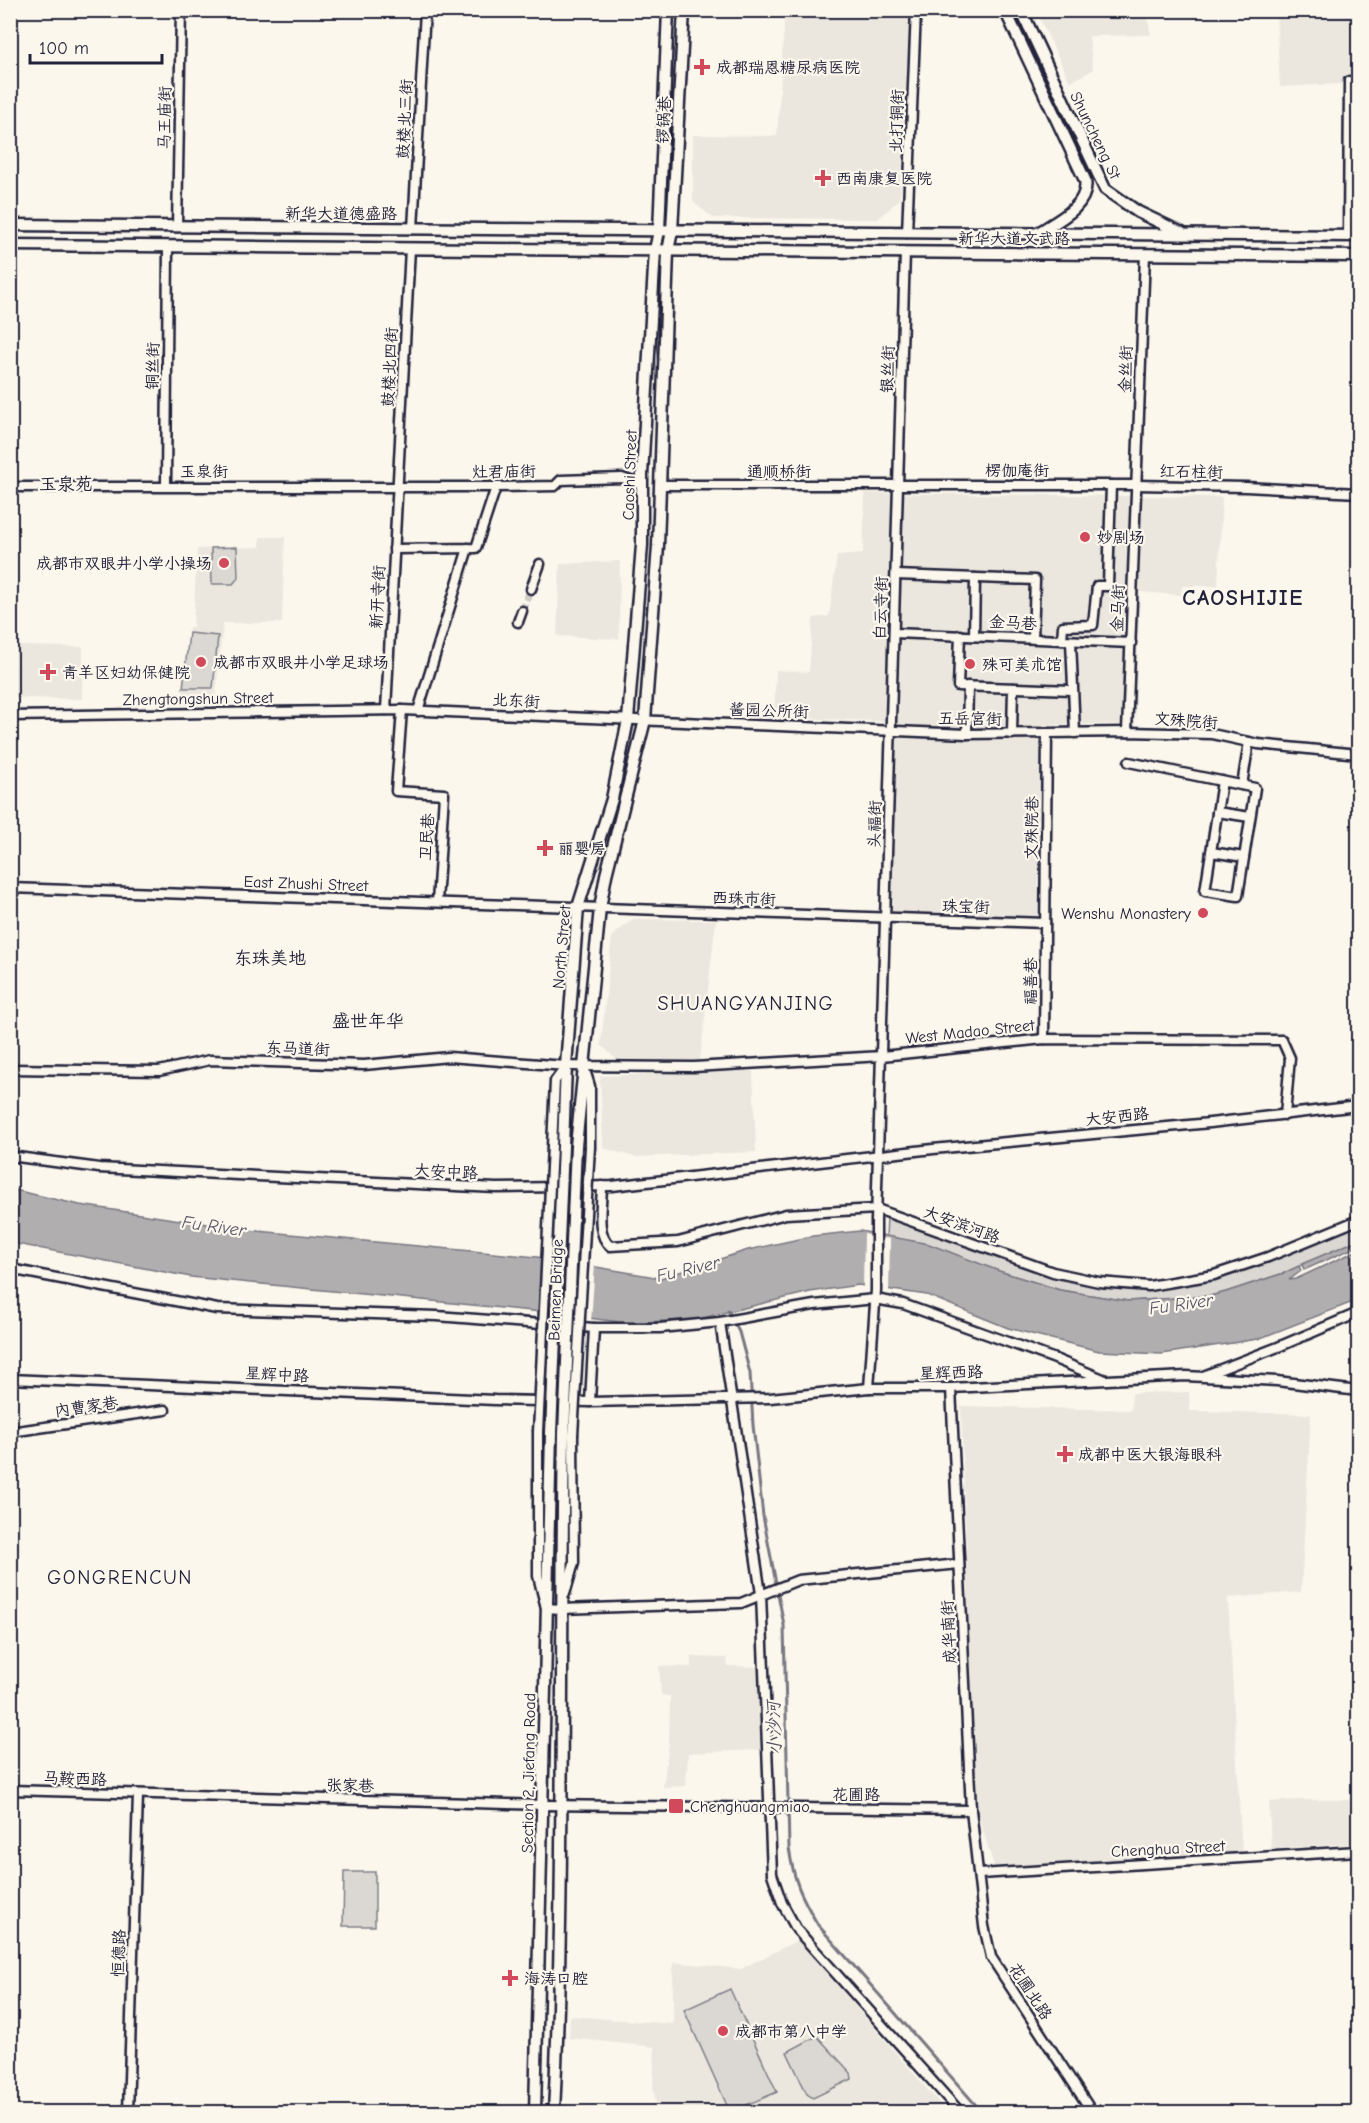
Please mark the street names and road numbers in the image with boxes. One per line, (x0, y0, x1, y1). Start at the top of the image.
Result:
street label: 鼓楼北三街 (394, 79, 416, 159)
street label: 马王庙街 (155, 86, 175, 150)
street label: 北打铜街 (887, 89, 907, 153)
street label: Shuncheng St (1066, 89, 1124, 182)
street label: 锣锅巷 (654, 96, 674, 144)
street label: 新华大道德盛路 (285, 205, 397, 223)
street label: 新华大道文武路 (958, 230, 1070, 248)
street label: 鼓楼北四街 (379, 327, 401, 407)
street label: 铜丝街 (144, 342, 162, 390)
street label: 银丝街 (878, 345, 898, 393)
street label: 金丝街 (1116, 345, 1136, 393)
street label: Caoshi Street (619, 429, 641, 521)
street label: 灶君庙街 (472, 462, 536, 482)
street label: 楞伽庵街 (985, 462, 1049, 480)
street label: 红石柱街 (1159, 462, 1223, 482)
street label: 玉泉街 (180, 463, 228, 481)
street label: 通顺桥街 (747, 463, 811, 481)
street label: 新开寺街 (367, 565, 389, 629)
street label: 白云寺街 (871, 576, 891, 640)
street label: 金马街 (1108, 584, 1128, 632)
street label: 金马巷 (989, 613, 1037, 633)
street label: Zhengtongshun Street (122, 689, 274, 709)
street label: 北东街 (492, 691, 540, 711)
street label: 酱园公所街 (729, 701, 809, 721)
street label: 五岳宫街 (938, 709, 1002, 729)
street label: 文殊院街 (1153, 710, 1218, 732)
street label: 文殊院巷 (1022, 796, 1042, 860)
street label: 头福街 (865, 800, 885, 848)
street label: 卫民巷 (416, 812, 438, 862)
street label: East Zhushi Street (243, 873, 369, 895)
street label: 西珠市街 (712, 889, 776, 909)
street label: 珠宝街 (942, 897, 990, 917)
street label: North Street (549, 904, 575, 990)
street label: 福善巷 (1022, 957, 1040, 1005)
street label: West Madao Street (905, 1016, 1036, 1048)
street label: 东马道街 (266, 1039, 330, 1059)
street label: 大安西路 (1084, 1105, 1150, 1129)
street label: 大安中路 (414, 1161, 478, 1183)
street label: 大安滨河路 (921, 1203, 1002, 1247)
street label: Beimen Bridge (545, 1239, 567, 1341)
street label: 星辉西路 (919, 1363, 983, 1383)
street label: 星辉中路 (245, 1364, 309, 1386)
street label: 内曹家巷 (53, 1394, 119, 1420)
street label: 成华南街 (938, 1600, 960, 1664)
street label: Section 2, Jiefang Road (519, 1693, 539, 1853)
street label: 马鞍西路 (43, 1769, 107, 1789)
street label: 张家巷 (326, 1777, 374, 1795)
street label: 花圃路 (832, 1786, 880, 1804)
street label: Chenghua Street (1111, 1837, 1226, 1861)
street label: 恒德路 (109, 1929, 129, 1977)
street label: 花圃北路 (1005, 1960, 1055, 2023)

